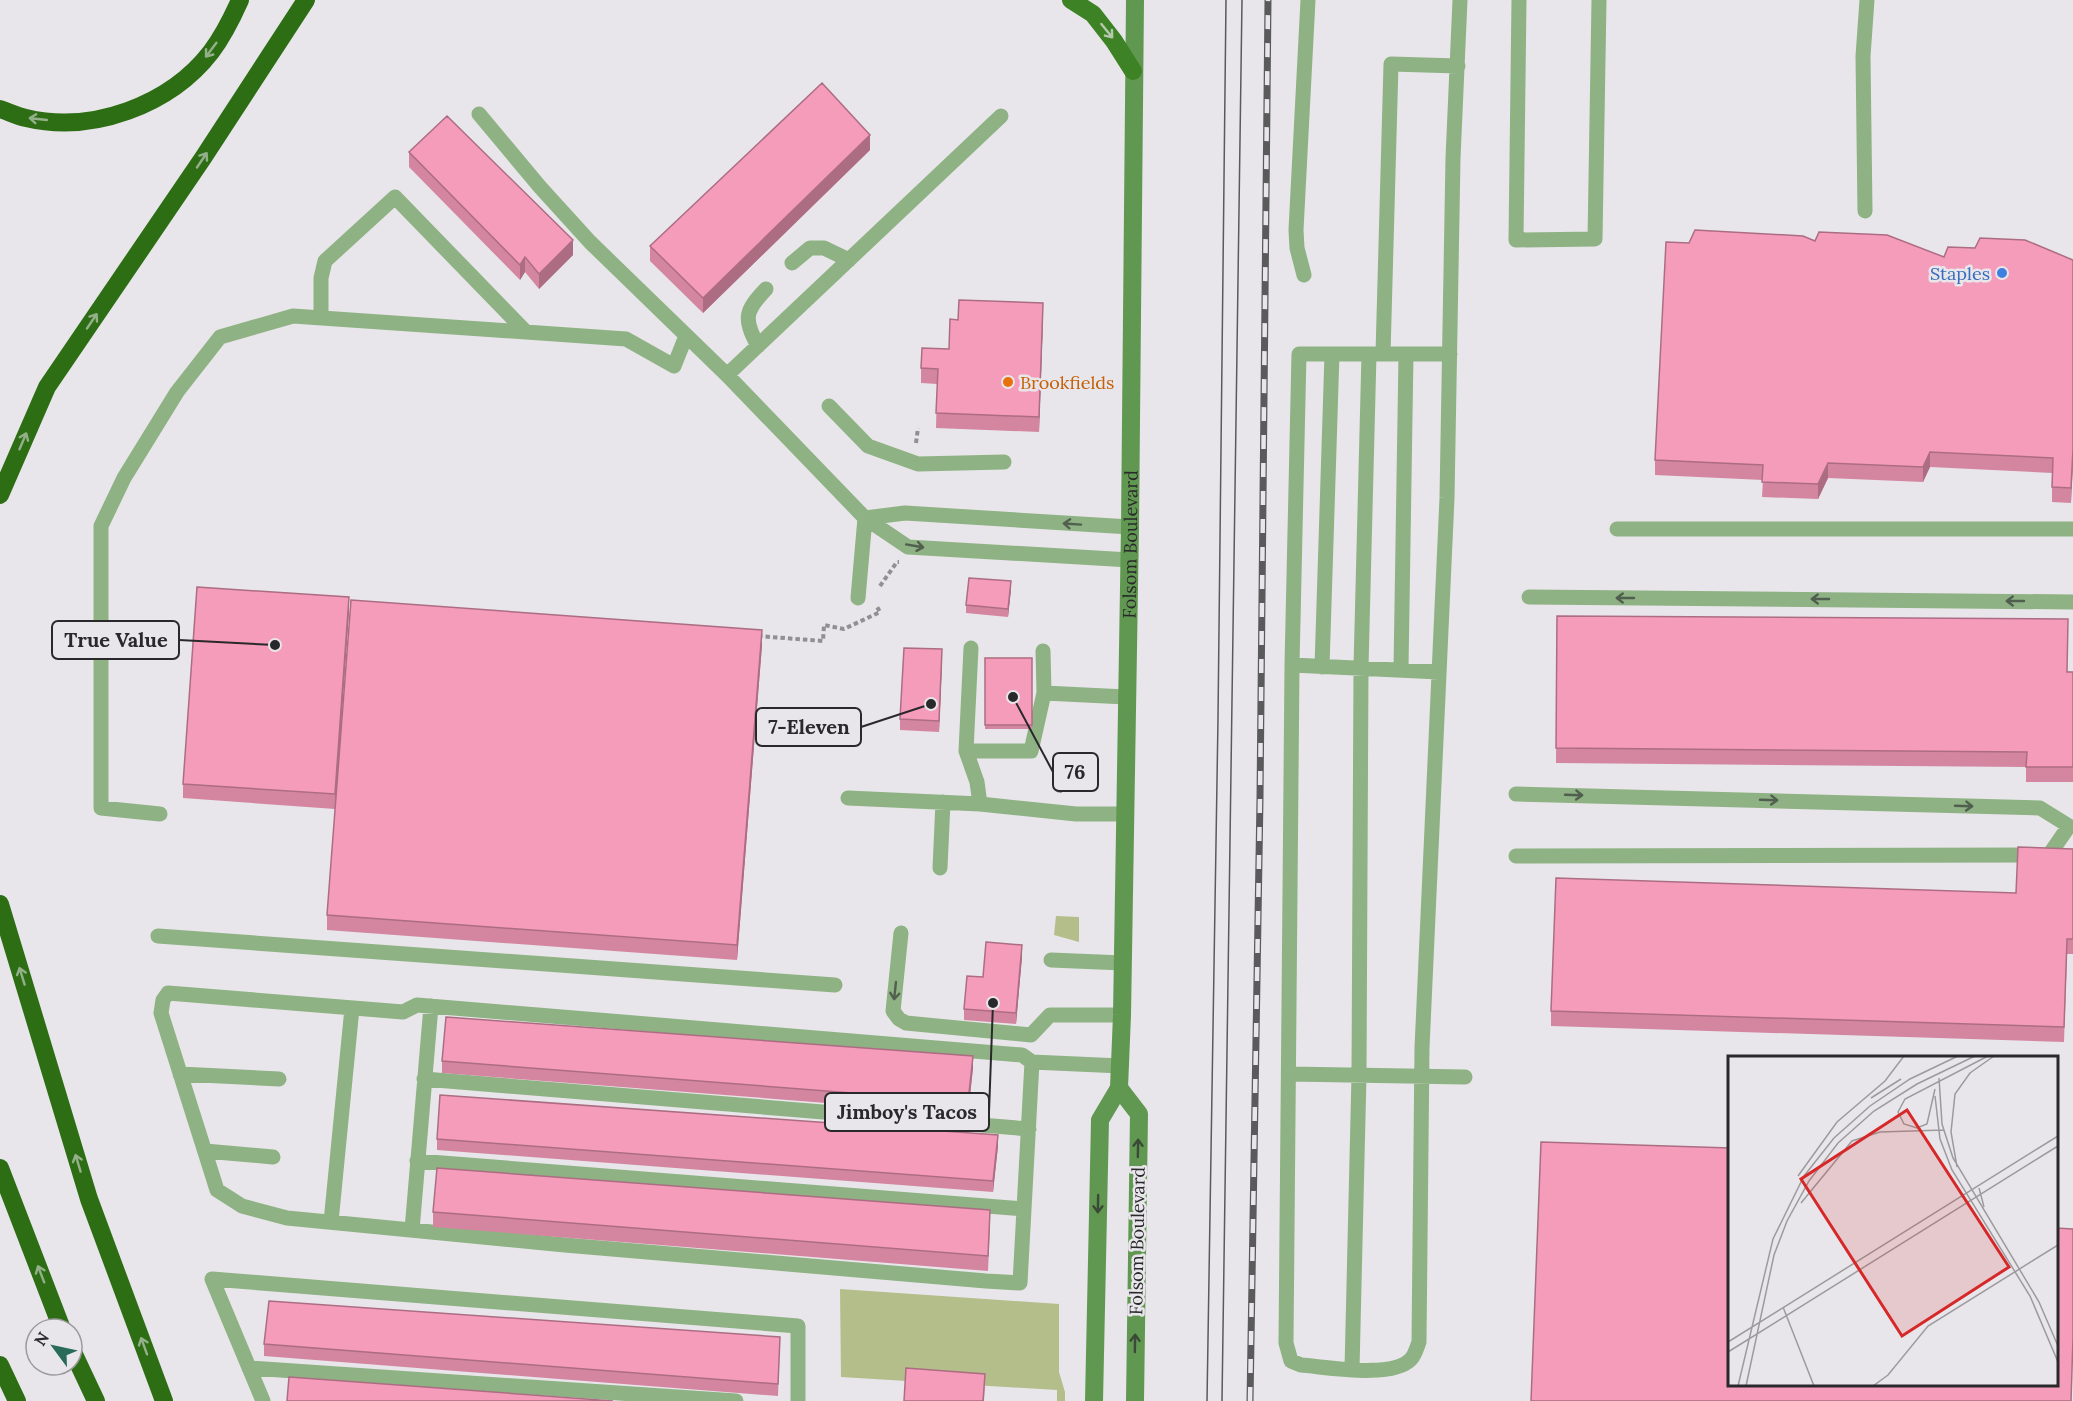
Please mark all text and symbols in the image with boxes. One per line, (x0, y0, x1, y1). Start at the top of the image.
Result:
one-way arrow (1100, 23, 1113, 39)
one-way arrow (205, 42, 217, 58)
one-way arrow (29, 113, 49, 124)
one-way arrow (196, 152, 208, 169)
place label: Staples (1930, 262, 1990, 285)
marker: Staples (1995, 266, 2009, 280)
one-way arrow (86, 313, 98, 330)
place label: Brookfields (1020, 371, 1114, 394)
marker: Brookfields (1001, 375, 1015, 389)
one-way arrow (18, 433, 30, 451)
street label: Folsom Boulevard (1117, 470, 1142, 619)
one-way arrow (1062, 518, 1082, 529)
one-way arrow (904, 541, 924, 552)
one-way arrow (1615, 592, 1635, 604)
one-way arrow (1810, 593, 1830, 605)
one-way arrow (2005, 595, 2025, 607)
callout: True Value (52, 621, 179, 659)
text: True Value (64, 627, 168, 652)
callout: 7-Eleven (756, 708, 861, 746)
text: 7-Eleven (768, 714, 850, 739)
callout: 76 (1053, 753, 1098, 791)
text: 76 (1065, 759, 1085, 784)
one-way arrow (1564, 789, 1584, 801)
one-way arrow (1759, 795, 1779, 806)
one-way arrow (1954, 800, 1974, 811)
one-way arrow (16, 967, 27, 986)
one-way arrow (889, 981, 900, 1001)
inset map (1728, 1056, 2058, 1386)
callout: Jimboy's Tacos (825, 1093, 989, 1131)
text: Jimboy's Tacos (837, 1099, 977, 1124)
one-way arrow (1132, 1138, 1144, 1158)
one-way arrow (72, 1154, 83, 1173)
street label: Folsom Boulevard (1124, 1166, 1150, 1315)
one-way arrow (1093, 1194, 1104, 1214)
one-way arrow (35, 1266, 46, 1284)
north arrow (24, 1317, 84, 1377)
text: N (30, 1328, 53, 1349)
one-way arrow (1130, 1333, 1141, 1353)
one-way arrow (137, 1337, 148, 1356)

